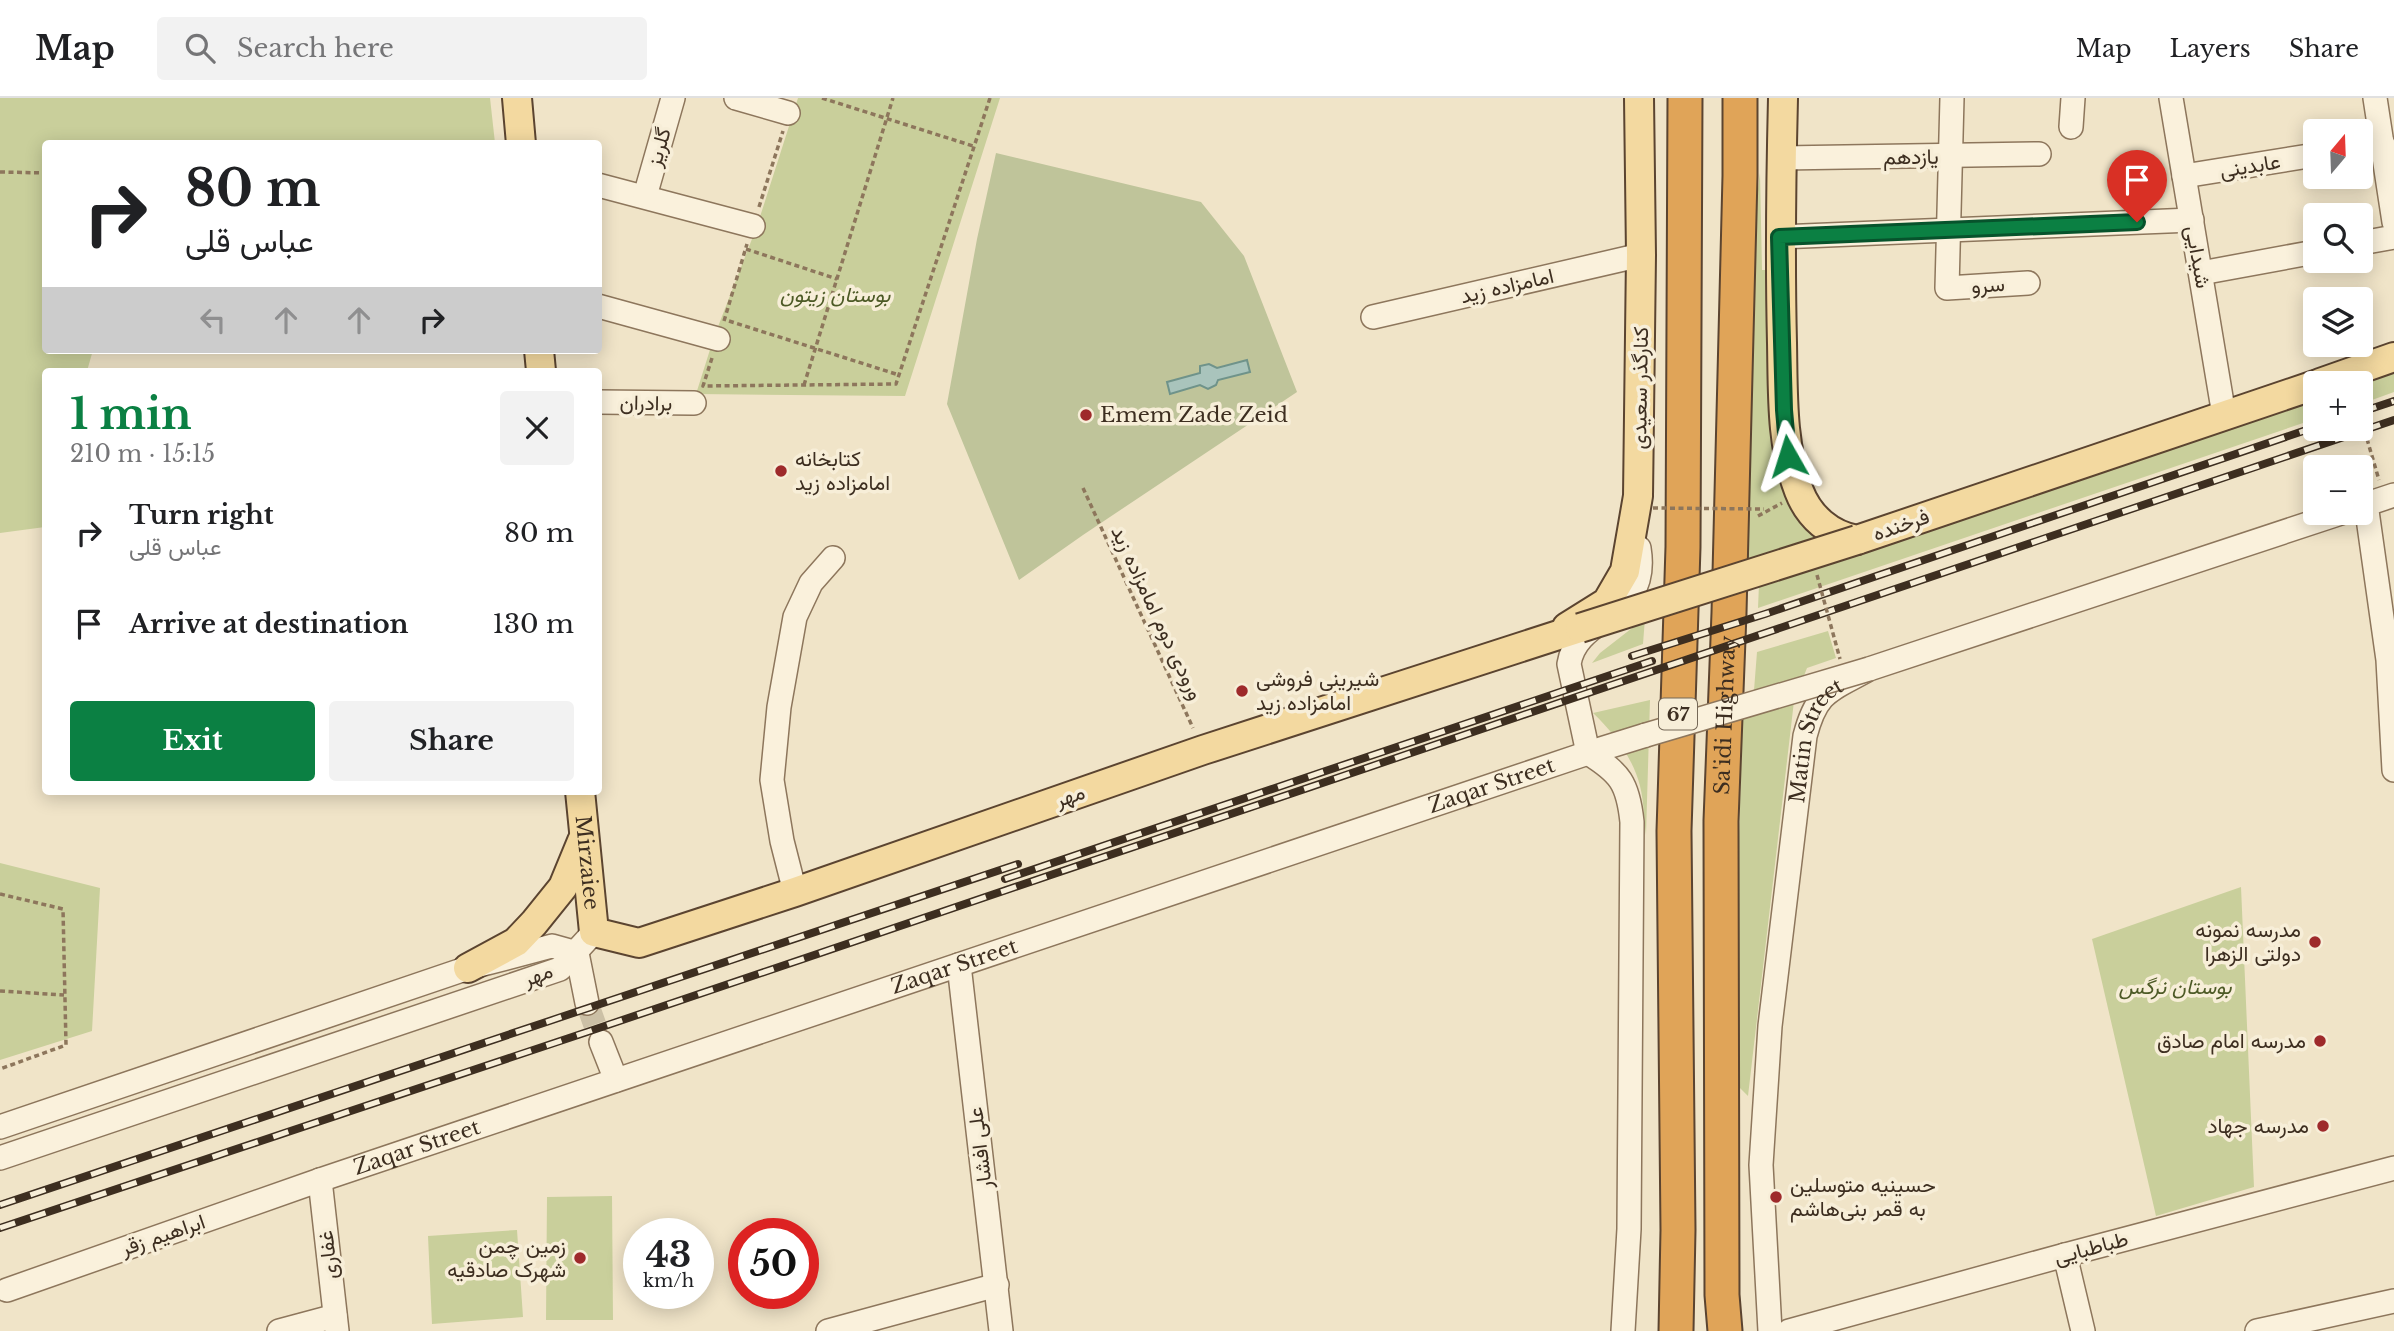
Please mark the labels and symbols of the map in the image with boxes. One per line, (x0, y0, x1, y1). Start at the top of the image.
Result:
north arrow (2303, 119, 2373, 189)
street label: گلریز (641, 124, 677, 171)
street label: یازدهم (1883, 144, 1939, 171)
street label: عابدینی (2218, 148, 2282, 184)
pin (2107, 150, 2167, 222)
street label: شیدایی (2180, 224, 2216, 290)
street label: امامزاده زید (1458, 263, 1556, 309)
street label: سرو (1970, 271, 2006, 299)
park label: بوستان زیتون (780, 282, 891, 308)
street label: کنارگذر سعیدی (1626, 326, 1654, 450)
street label: برادران (619, 390, 673, 416)
place label: Emem Zade Zeid (1100, 402, 1288, 428)
marker: Emem Zade Zeid (1078, 407, 1094, 423)
position arrow (1751, 419, 1825, 493)
place label: کتابخانه امامزاده زید (795, 446, 890, 496)
marker: کتابخانه امامزاده زید (773, 463, 789, 479)
street label: فرخنده (1869, 503, 1933, 547)
street label: ورودی دوم امامزاده زید (1104, 522, 1209, 705)
street label: Sa'idi Highway (1709, 634, 1741, 795)
place label: شیرینی فروشی امامزاده زید (1256, 666, 1379, 716)
street label: Matin Street (1784, 673, 1848, 804)
marker: شیرینی فروشی امامزاده زید (1234, 683, 1250, 699)
road number: 67 (1659, 698, 1697, 730)
street label: Zaqar Street (1425, 752, 1558, 819)
street label: مهر (1051, 779, 1088, 813)
street label: Mirzaiee (569, 814, 605, 911)
place label: مدرسه نمونه دولتی الزهرا (2195, 917, 2301, 967)
street label: Zaqar Street (888, 933, 1021, 1000)
marker: مدرسه نمونه دولتی الزهرا (2307, 934, 2323, 950)
street label: مهر (519, 958, 556, 993)
park label: بوستان نرگس (2118, 974, 2232, 1000)
place label: مدرسه امام صادق (2157, 1028, 2306, 1055)
marker: مدرسه امام صادق (2312, 1033, 2328, 1049)
street label: علی افشار (962, 1106, 998, 1191)
place label: مدرسه جهاد (2208, 1113, 2309, 1139)
street label: Zaqar Street (350, 1114, 484, 1181)
marker: مدرسه جهاد (2315, 1118, 2331, 1134)
place label: حسینیه متوسلین به قمر بنی‌هاشم (1790, 1172, 1936, 1223)
marker: حسینیه متوسلین به قمر بنی‌هاشم (1768, 1189, 1784, 1205)
street label: ابراهیم زقر (116, 1208, 209, 1263)
speed limit sign: 50 (728, 1218, 819, 1309)
street label: طباطبایی (2051, 1226, 2131, 1270)
street label: غفاری (313, 1229, 343, 1281)
place label: زمین چمن شهرک صادقیه (447, 1233, 566, 1283)
marker: زمین چمن شهرک صادقیه (572, 1250, 588, 1266)

